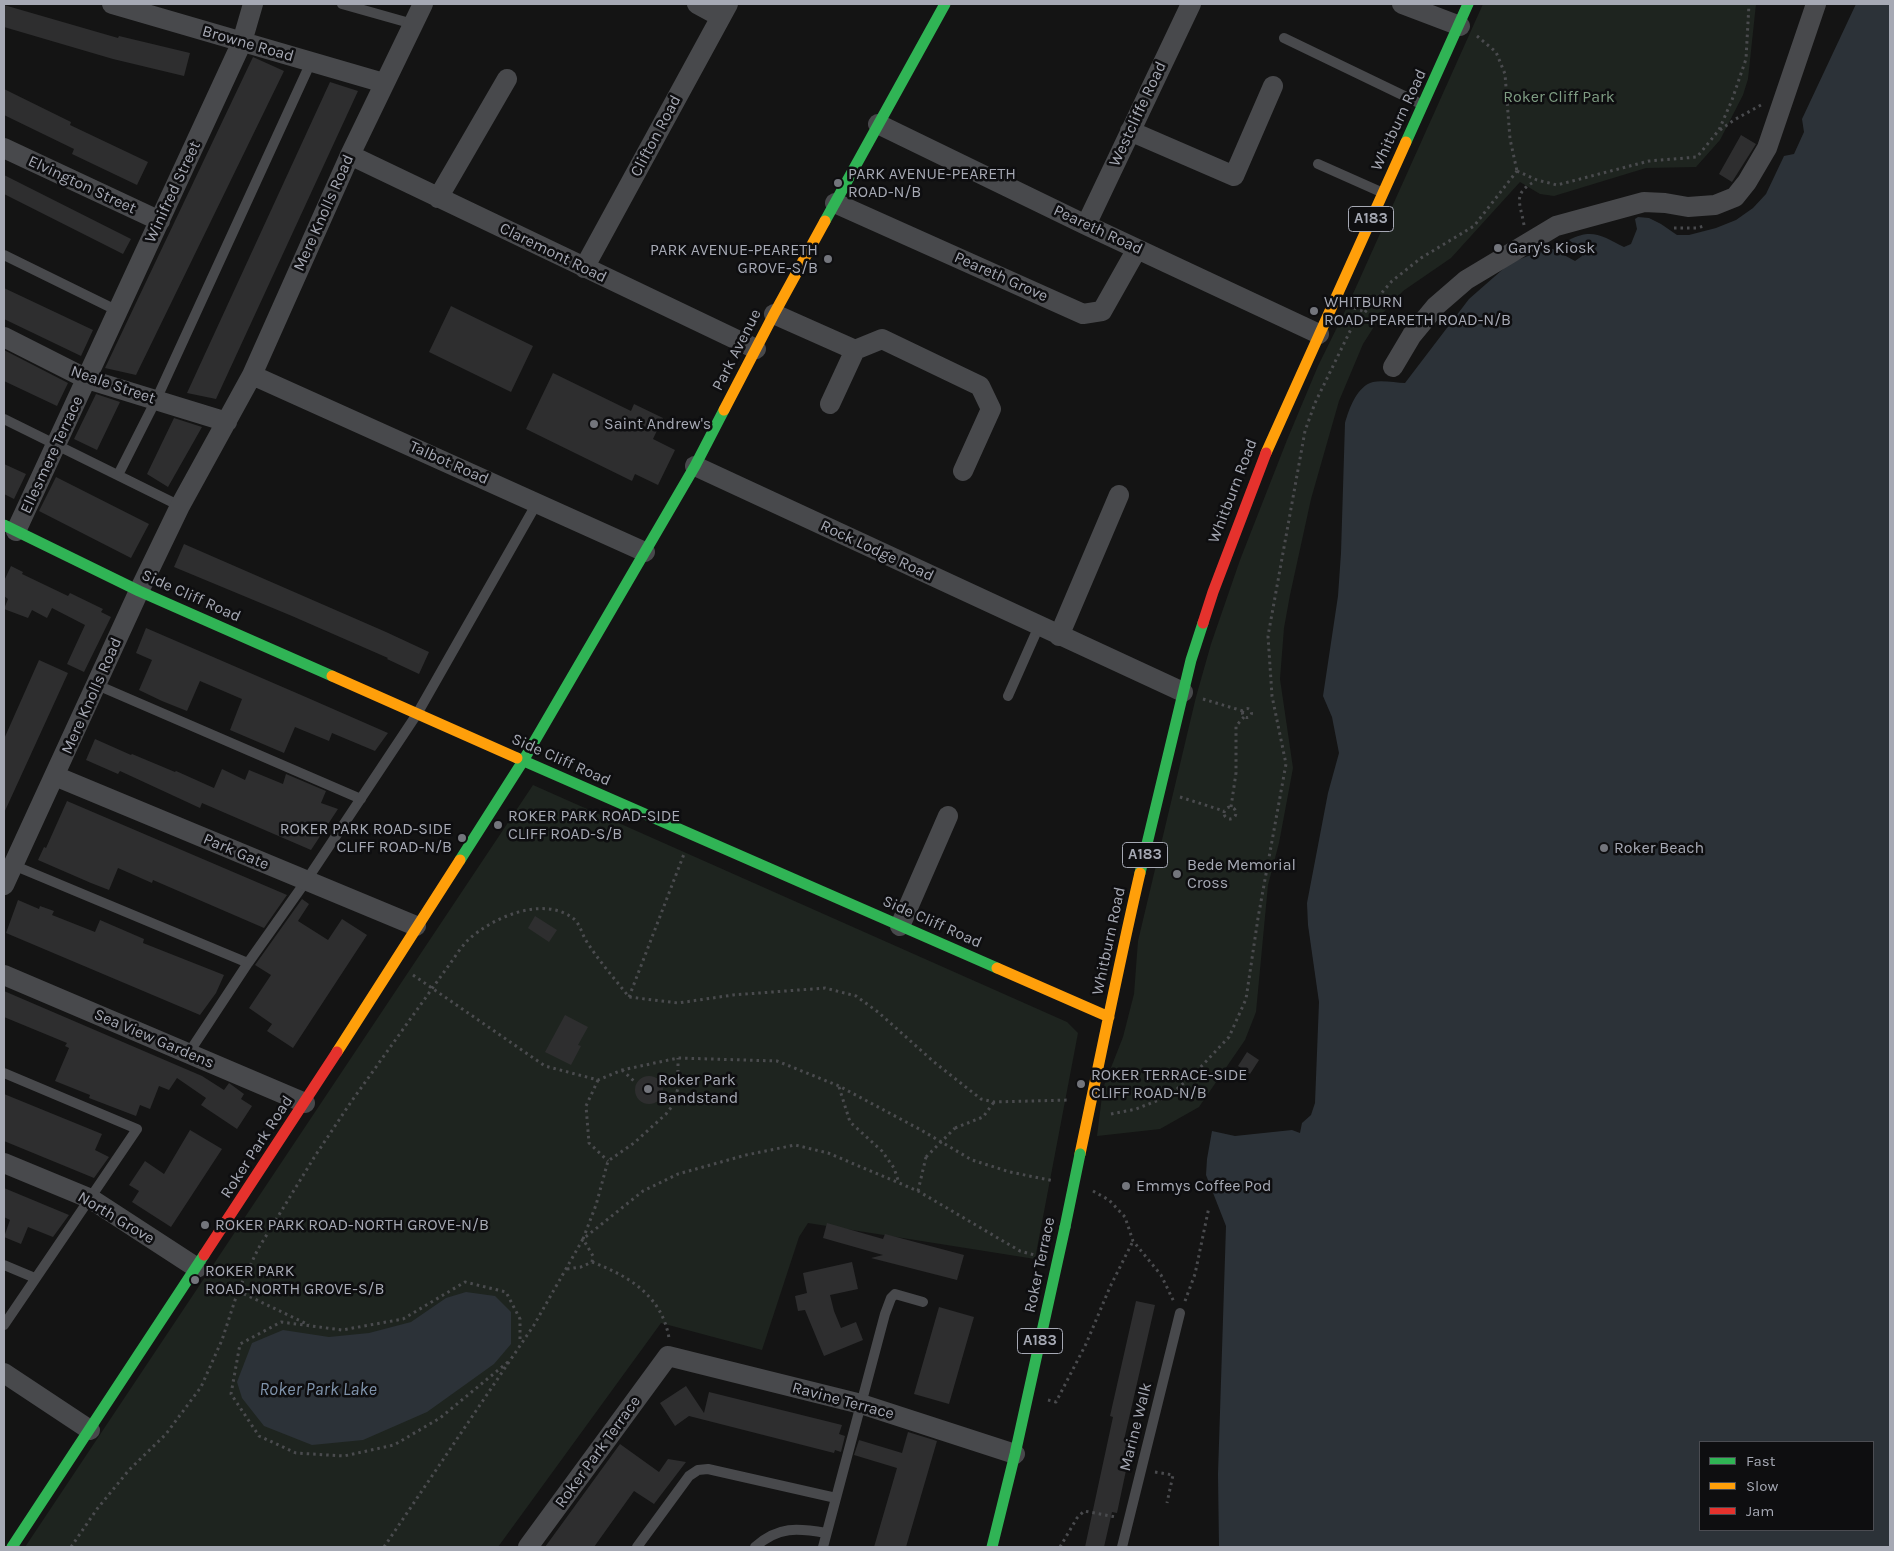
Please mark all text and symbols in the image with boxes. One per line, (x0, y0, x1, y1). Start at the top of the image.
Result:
street label: Browne Road (200, 22, 296, 66)
street label: Westcliffe Road (1105, 58, 1171, 170)
street label: Whitburn Road (1367, 66, 1431, 174)
park label: Roker Cliff Park (1503, 87, 1615, 107)
street label: Clifton Road (626, 92, 686, 180)
street label: Winifred Street (141, 138, 205, 246)
street label: Elvington Street (25, 152, 139, 218)
street label: Mere Knolls Road (290, 152, 358, 274)
place label: PARK AVENUE-PEARETH ROAD-N/B (848, 164, 1016, 202)
marker: PARK AVENUE-PEARETH ROAD-N/B (832, 177, 844, 189)
street label: Peareth Road (1050, 201, 1146, 259)
road number: A183 (1348, 206, 1394, 232)
street label: Claremont Road (496, 219, 610, 287)
place label: Gary's Kiosk (1508, 238, 1595, 258)
place label: PARK AVENUE-PEARETH GROVE-S/B (650, 240, 818, 278)
marker: Gary's Kiosk (1492, 242, 1504, 254)
street label: Peareth Grove (951, 248, 1051, 306)
marker: PARK AVENUE-PEARETH GROVE-S/B (822, 253, 834, 265)
place label: WHITBURN ROAD-PEARETH ROAD-N/B (1324, 292, 1511, 330)
marker: WHITBURN ROAD-PEARETH ROAD-N/B (1308, 305, 1320, 317)
street label: Park Avenue (708, 306, 766, 394)
street label: Neale Street (68, 362, 158, 408)
street label: Ellesmere Terrace (16, 393, 88, 517)
place label: Saint Andrew's (604, 414, 711, 434)
marker: Saint Andrew's (588, 418, 600, 430)
street label: Whitburn Road (1204, 436, 1262, 546)
street label: Talbot Road (406, 437, 492, 489)
street label: Rock Lodge Road (817, 516, 937, 586)
street label: Side Cliff Road (138, 566, 244, 626)
street label: Mere Knolls Road (58, 635, 126, 757)
street label: Side Cliff Road (508, 730, 614, 790)
place label: ROKER PARK ROAD-SIDE CLIFF ROAD-S/B (508, 806, 680, 844)
place label: ROKER PARK ROAD-SIDE CLIFF ROAD-N/B (280, 819, 452, 857)
marker: ROKER PARK ROAD-SIDE CLIFF ROAD-S/B (492, 819, 504, 831)
street label: Park Gate (200, 830, 272, 874)
marker: ROKER PARK ROAD-SIDE CLIFF ROAD-N/B (456, 832, 468, 844)
place label: Roker Beach (1614, 838, 1704, 858)
road number: A183 (1122, 842, 1168, 868)
marker: Roker Beach (1598, 842, 1610, 854)
place label: Bede Memorial Cross (1187, 855, 1296, 893)
marker: Bede Memorial Cross (1171, 868, 1183, 880)
street label: Whitburn Road (1088, 885, 1130, 997)
street label: Side Cliff Road (879, 892, 985, 952)
street label: Sea View Gardens (91, 1005, 217, 1073)
place label: ROKER TERRACE-SIDE CLIFF ROAD-N/B (1091, 1065, 1247, 1103)
place label: Roker Park Bandstand (658, 1070, 738, 1108)
marker: ROKER TERRACE-SIDE CLIFF ROAD-N/B (1075, 1078, 1087, 1090)
marker: Roker Park Bandstand (642, 1083, 654, 1095)
street label: Roker Park Road (217, 1092, 297, 1202)
place label: Emmys Coffee Pod (1136, 1176, 1271, 1196)
marker: Emmys Coffee Pod (1120, 1180, 1132, 1192)
street label: North Grove (74, 1188, 158, 1248)
place label: ROKER PARK ROAD-NORTH GROVE-N/B (215, 1215, 489, 1235)
street label: Roker Terrace (1021, 1215, 1059, 1315)
marker: ROKER PARK ROAD-NORTH GROVE-N/B (199, 1219, 211, 1231)
place label: ROKER PARK ROAD-NORTH GROVE-S/B (205, 1261, 384, 1299)
marker: ROKER PARK ROAD-NORTH GROVE-S/B (189, 1274, 201, 1286)
road number: A183 (1018, 1328, 1062, 1354)
street label: Ravine Terrace (790, 1378, 896, 1424)
water label: Roker Park Lake (259, 1379, 377, 1401)
street label: Marine Walk (1116, 1381, 1156, 1473)
street label: Roker Park Terrace (551, 1392, 645, 1512)
legend (1699, 1441, 1874, 1531)
text: Fast (1746, 1452, 1775, 1470)
text: Slow (1746, 1477, 1778, 1495)
text: Jam (1746, 1502, 1774, 1520)

